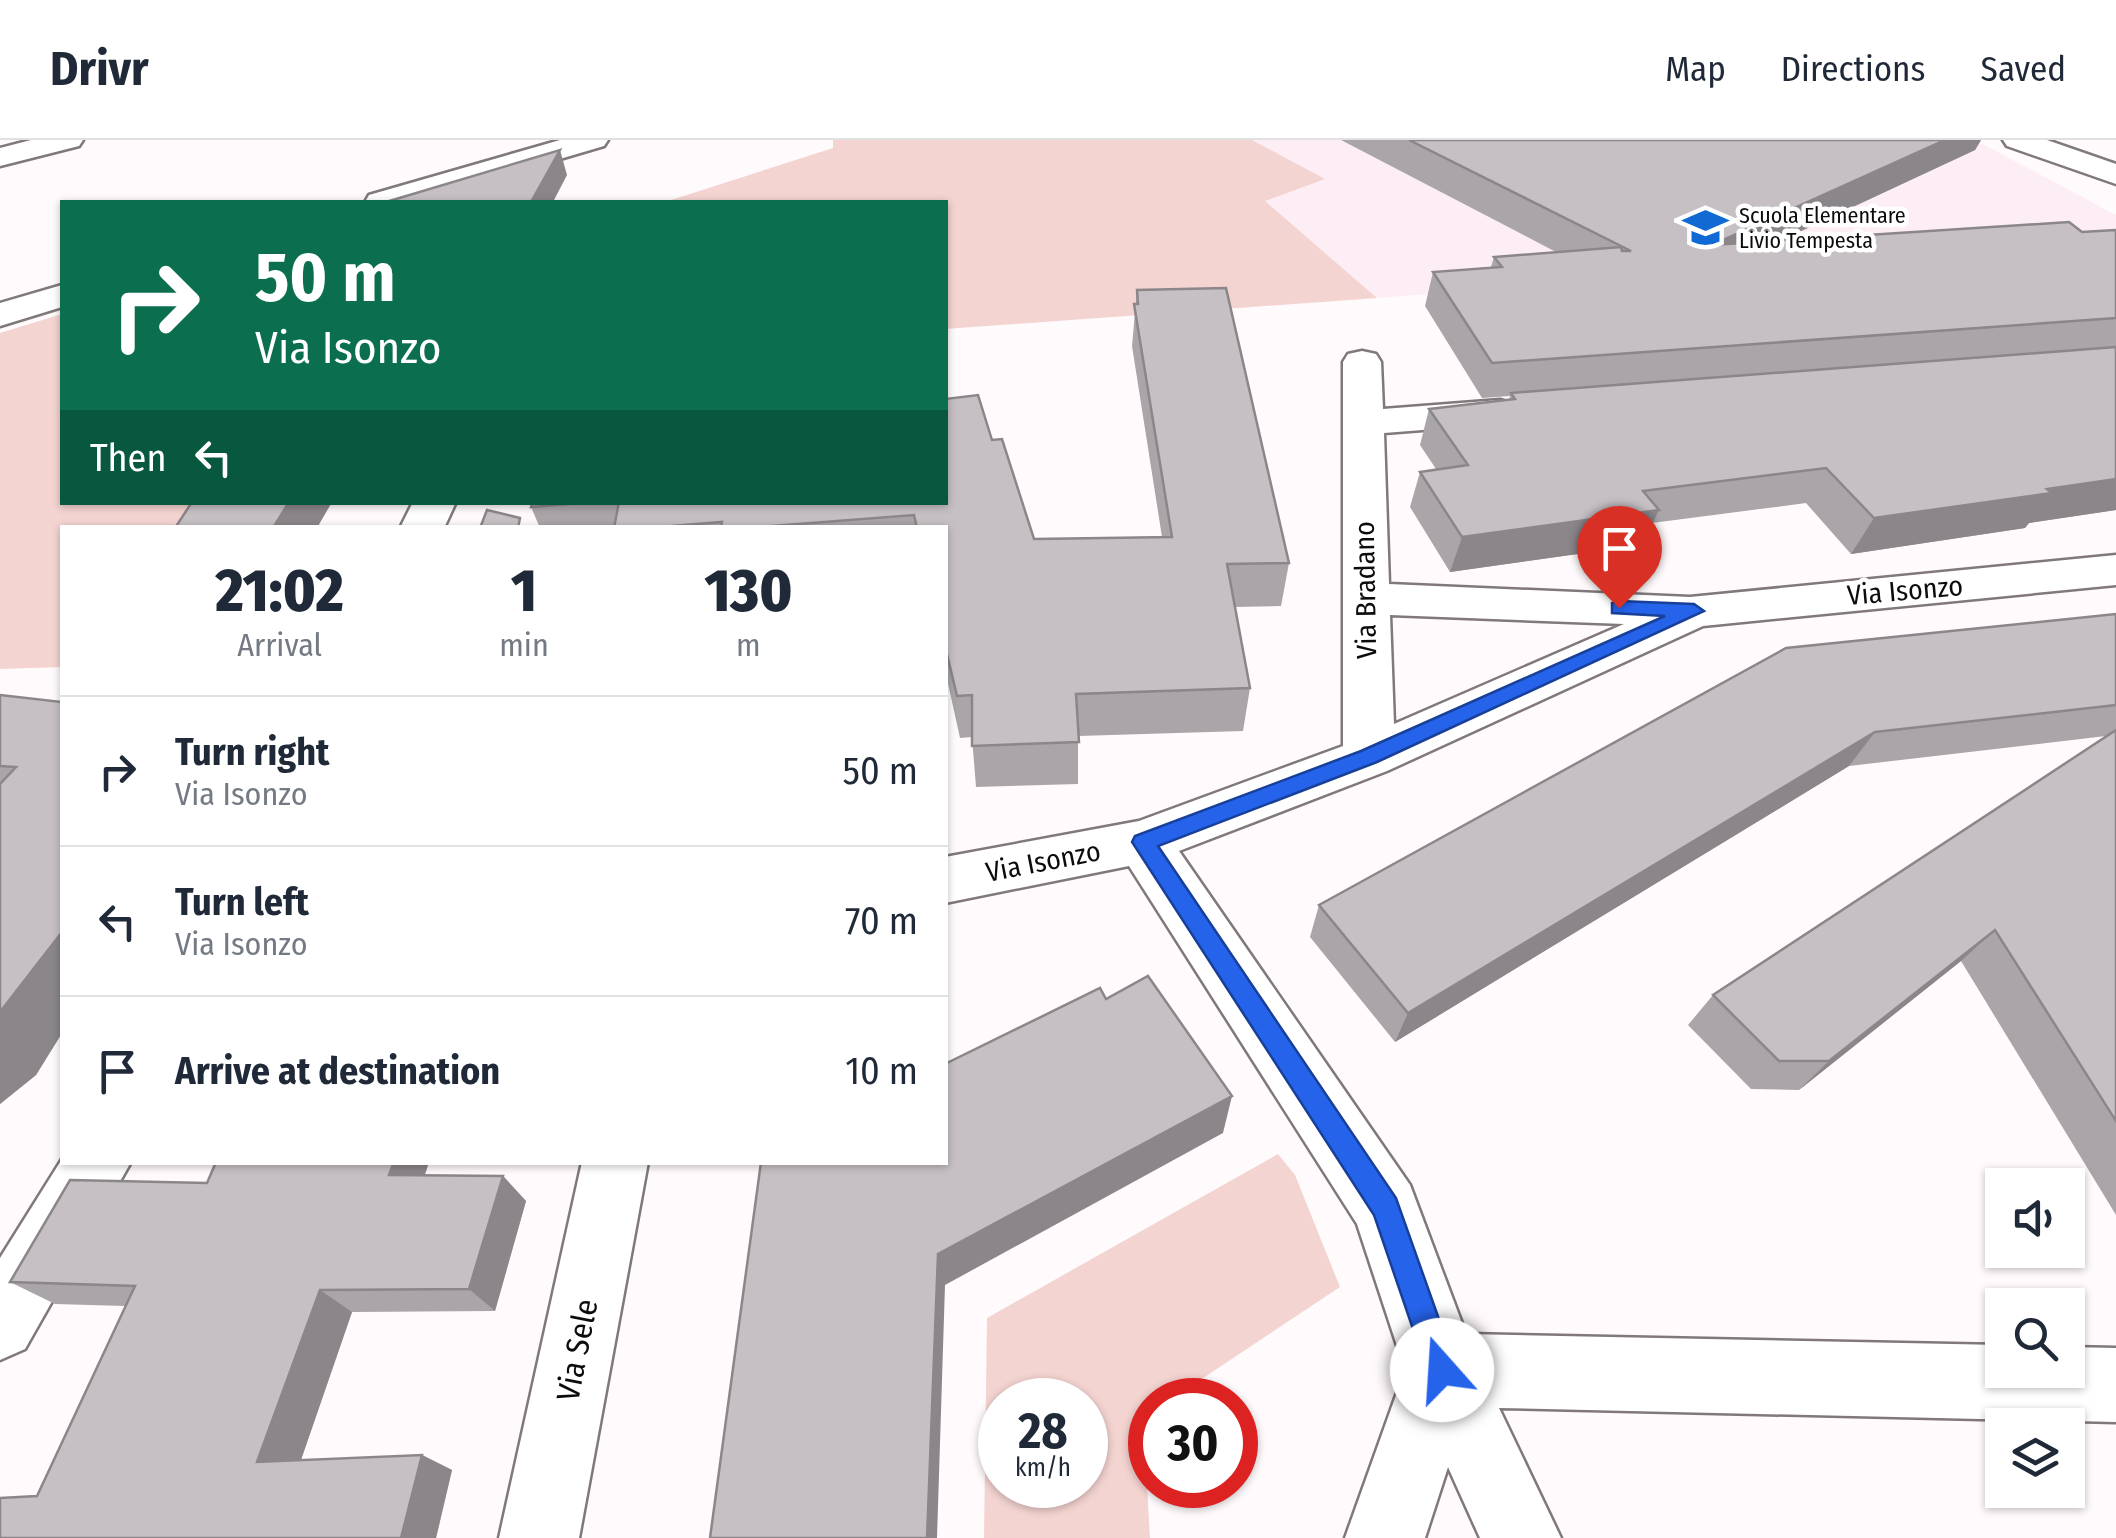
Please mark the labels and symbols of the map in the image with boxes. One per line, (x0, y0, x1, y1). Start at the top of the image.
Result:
place label: Scuola Elementare Livio Tempesta (1739, 202, 1906, 254)
school or university icon: Scuola Elementare Livio Tempesta (1682, 204, 1730, 252)
pin (1577, 506, 1662, 609)
street label: Via Bradano (1348, 521, 1383, 659)
street label: Via Isonzo (1846, 569, 1964, 612)
street label: Via Isonzo (983, 834, 1103, 889)
street label: Via Sele (548, 1296, 606, 1404)
position arrow (1390, 1318, 1494, 1422)
speed limit sign: 30 (1128, 1378, 1258, 1508)

